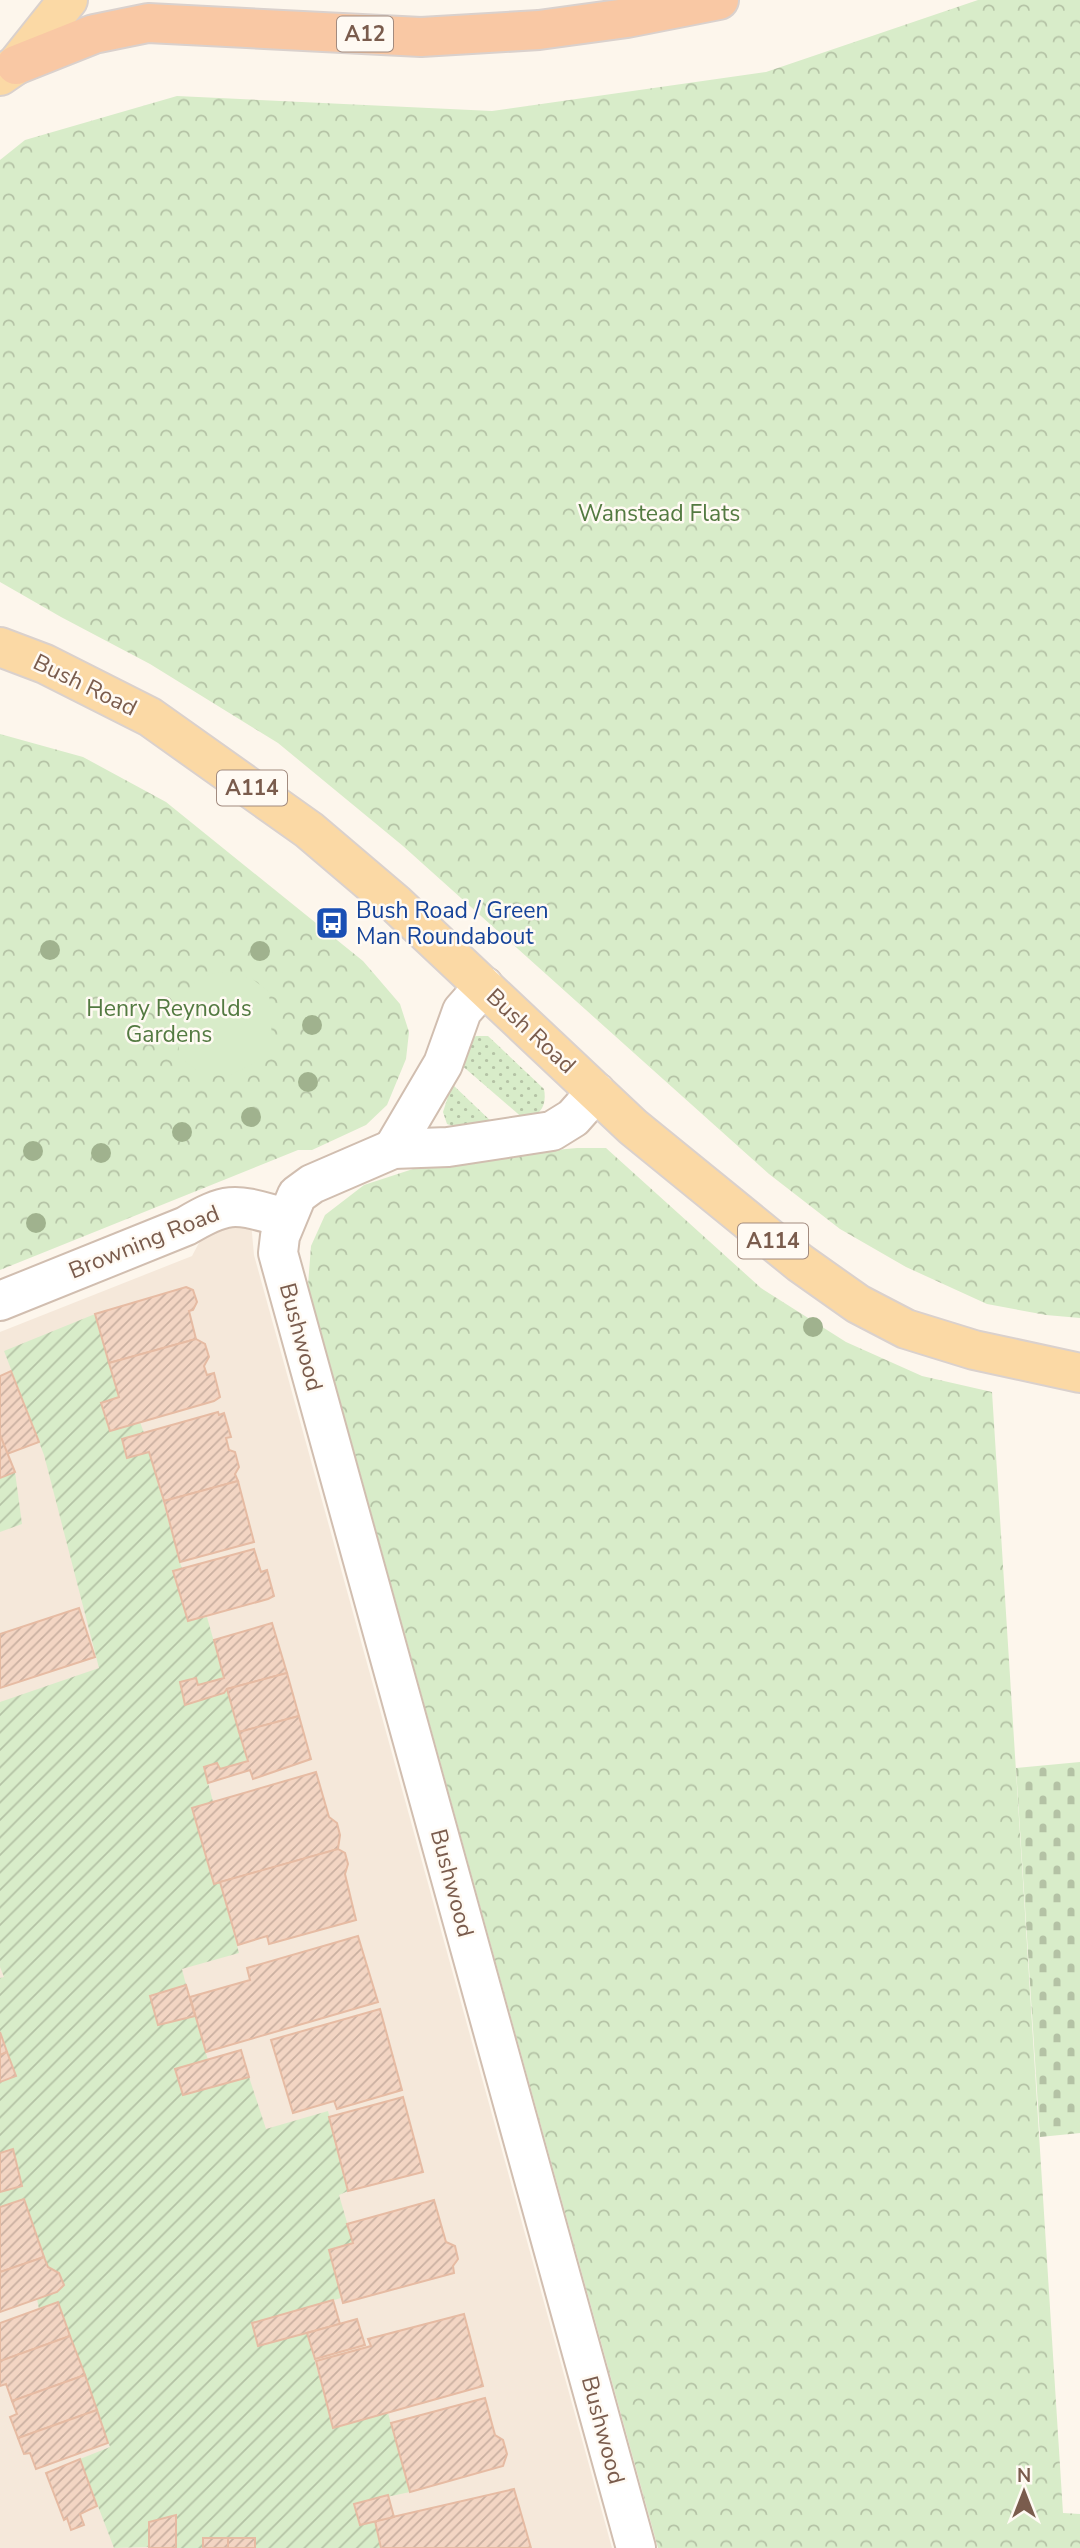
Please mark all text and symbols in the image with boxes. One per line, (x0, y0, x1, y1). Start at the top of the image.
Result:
road number: A12 (337, 16, 393, 52)
park label: Wanstead Flats (578, 498, 740, 529)
street label: Bush Road (28, 647, 142, 723)
road number: A114 (217, 770, 287, 806)
place label: Bush Road / Green Man Roundabout (356, 895, 549, 952)
bus stop icon: Bush Road / Green Man Roundabout (313, 904, 351, 942)
street label: Bush Road (479, 981, 583, 1081)
park label: Henry Reynolds Gardens (86, 993, 252, 1050)
street label: Browning Road (64, 1198, 224, 1286)
road number: A114 (738, 1224, 808, 1258)
street label: Bushwood (272, 1280, 330, 1394)
street label: Bushwood (423, 1826, 481, 1940)
street label: Bushwood (574, 2373, 632, 2487)
north arrow (989, 2457, 1059, 2527)
text: N (1017, 2463, 1031, 2489)

